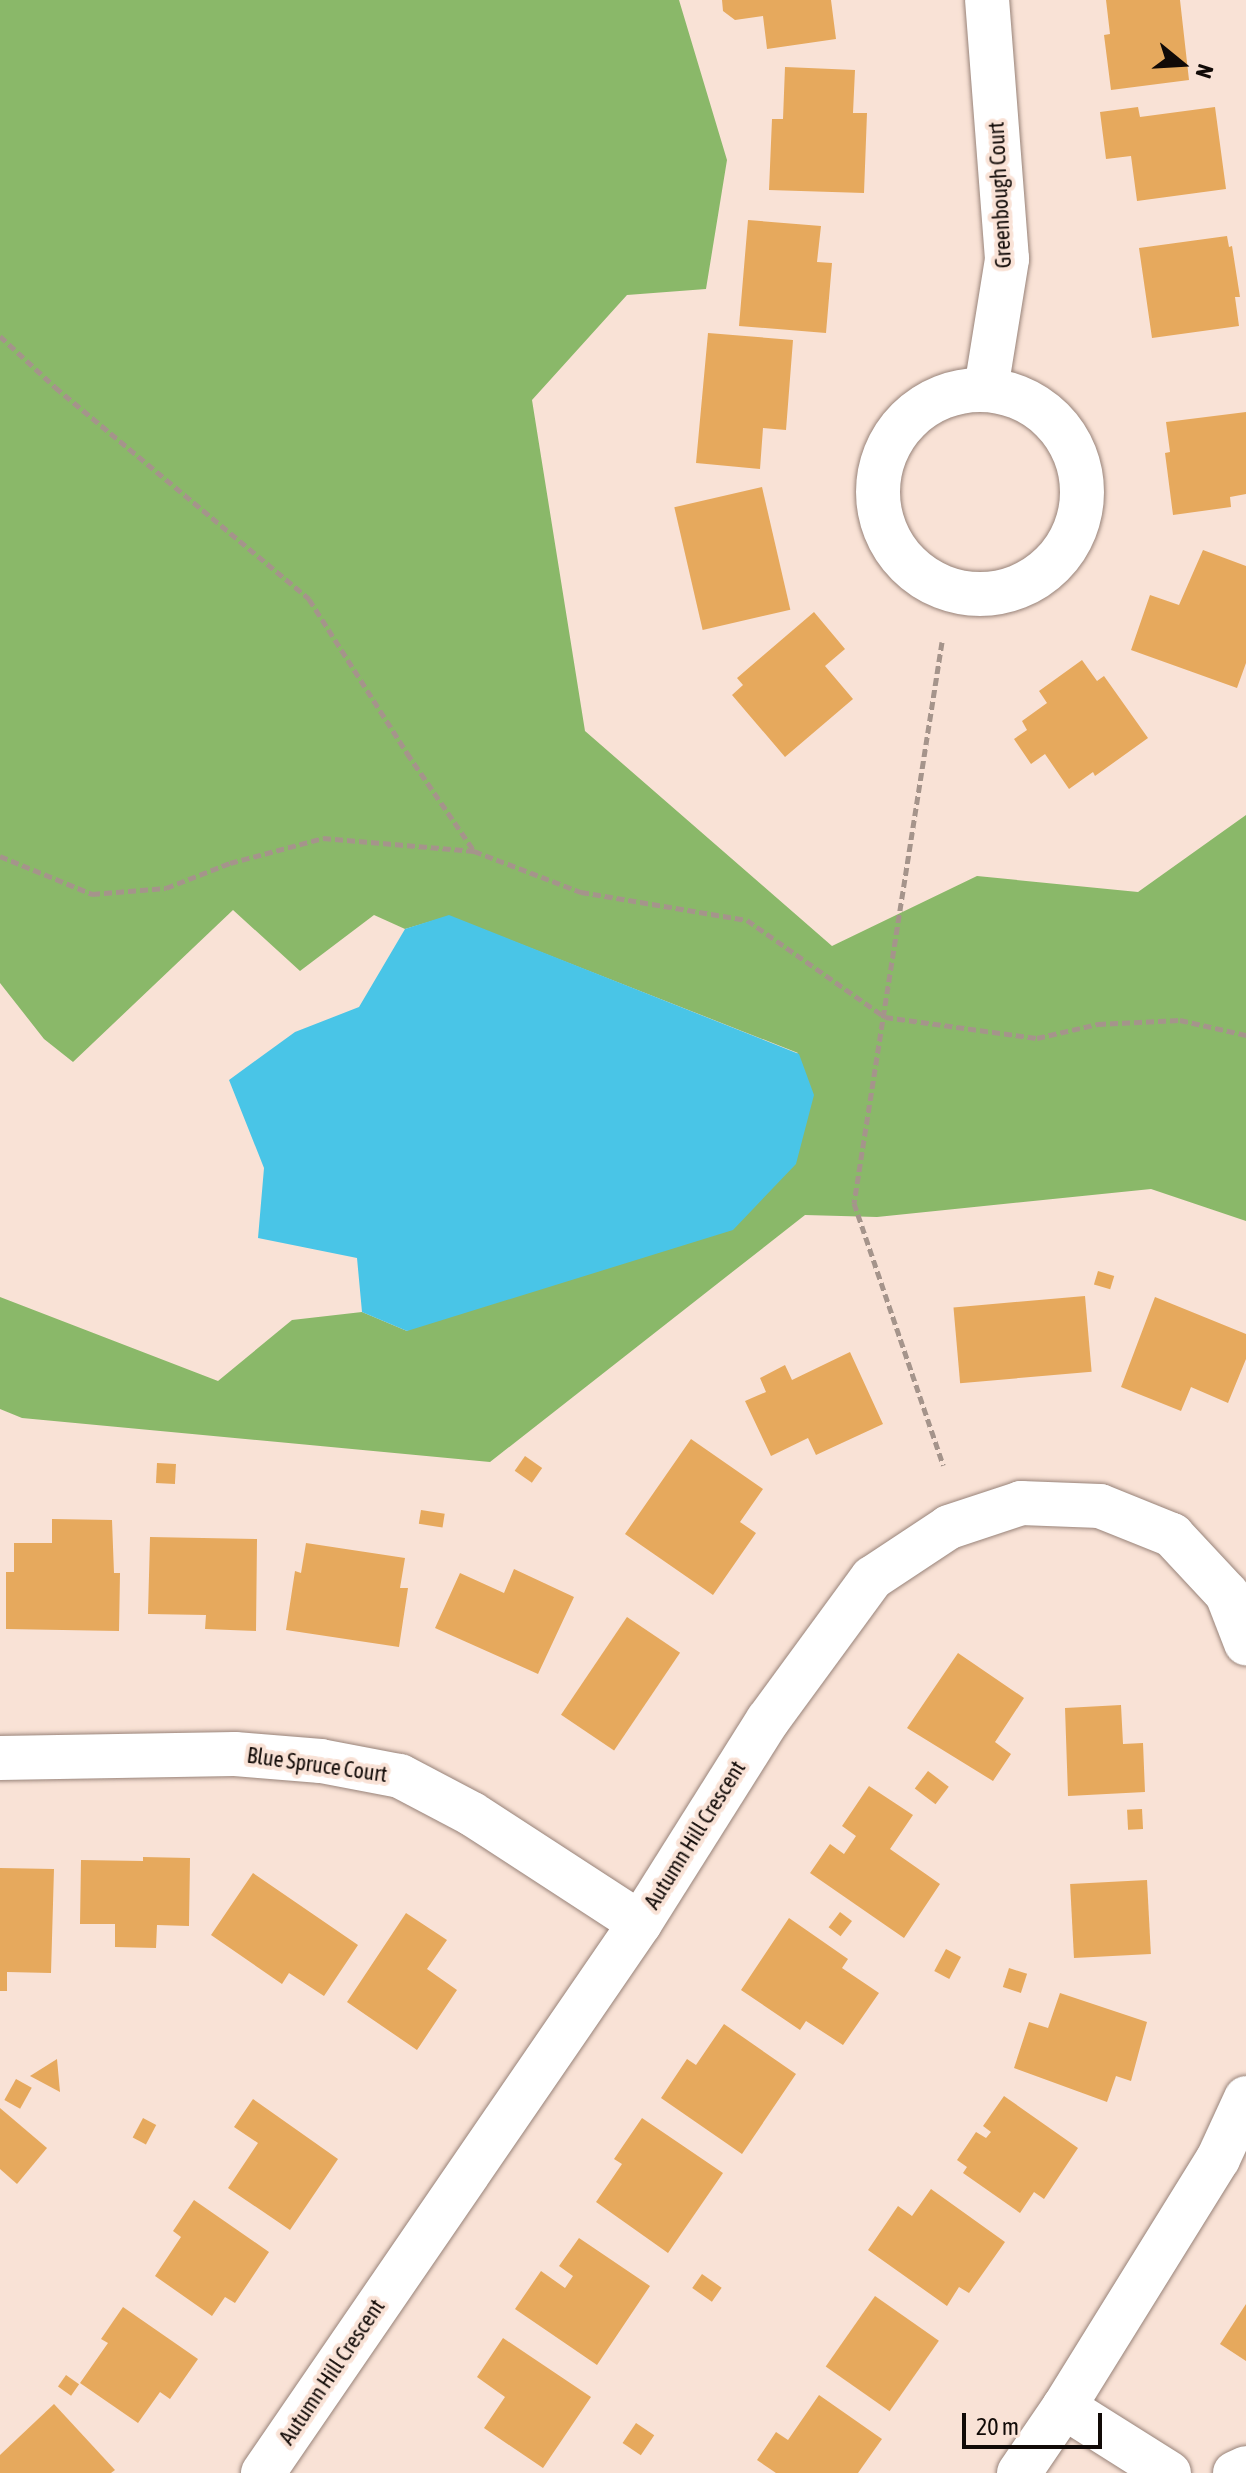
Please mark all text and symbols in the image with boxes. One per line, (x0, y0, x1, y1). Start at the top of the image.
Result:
north arrow (1142, 24, 1222, 104)
text: N (1190, 61, 1219, 82)
street label: Greenbough Court (983, 121, 1017, 269)
street label: Blue Spruce Court (245, 1742, 389, 1788)
street label: Autumn Hill Crescent (639, 1756, 751, 1914)
street label: Autumn Hill Crescent (274, 2294, 390, 2450)
scale bar (966, 2397, 1106, 2447)
text: 20 m (976, 2413, 1019, 2440)

